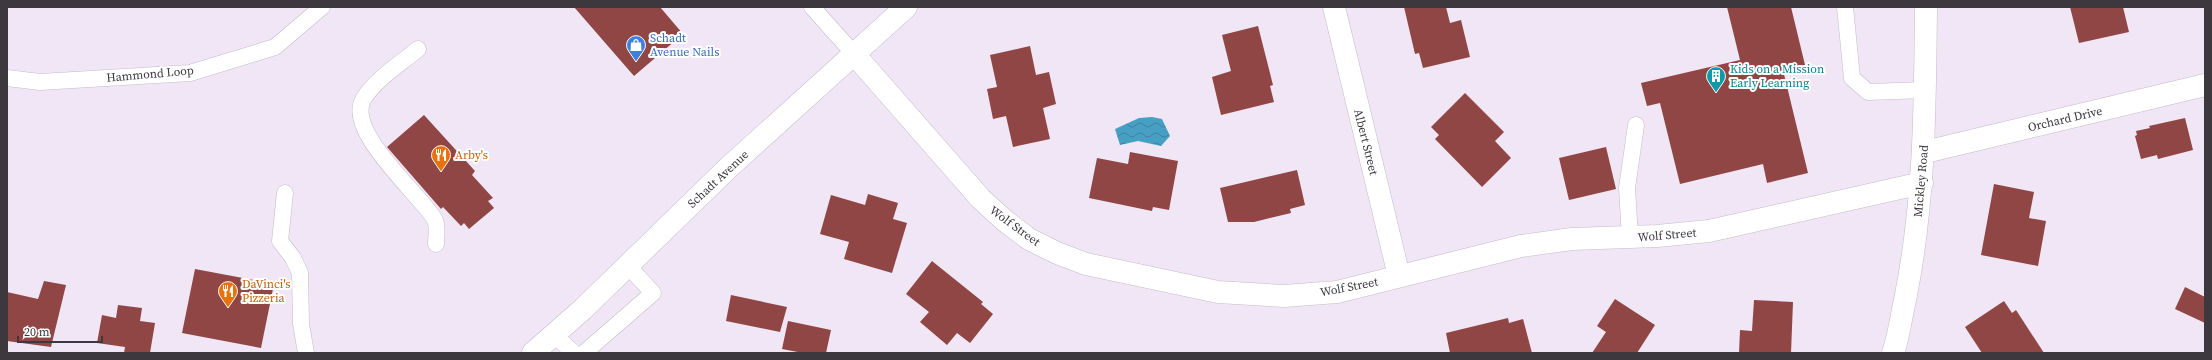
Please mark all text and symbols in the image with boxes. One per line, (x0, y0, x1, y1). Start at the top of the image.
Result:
place label: Schadt Avenue Nails (650, 30, 719, 60)
shop icon: Schadt Avenue Nails (625, 34, 647, 62)
place label: Kids on a Mission Early Learning (1730, 61, 1824, 91)
street label: Hammond Loop (106, 62, 194, 86)
building icon: Kids on a Mission Early Learning (1705, 65, 1727, 93)
street label: Orchard Drive (2026, 103, 2104, 135)
street label: Albert Street (1350, 107, 1382, 177)
restaurant icon: Arby's (430, 144, 452, 172)
street label: Mickley Road (1910, 144, 1932, 218)
place label: Arby's (455, 147, 488, 163)
street label: Schadt Avenue (684, 147, 752, 211)
street label: Wolf Street (987, 202, 1044, 250)
street label: Wolf Street (1637, 224, 1697, 246)
street label: Wolf Street (1319, 274, 1379, 300)
place label: DaVinci's Pizzeria (242, 276, 290, 306)
restaurant icon: DaVinci's Pizzeria (217, 280, 239, 308)
scale bar (18, 318, 102, 344)
text: 20 m (24, 324, 50, 340)

